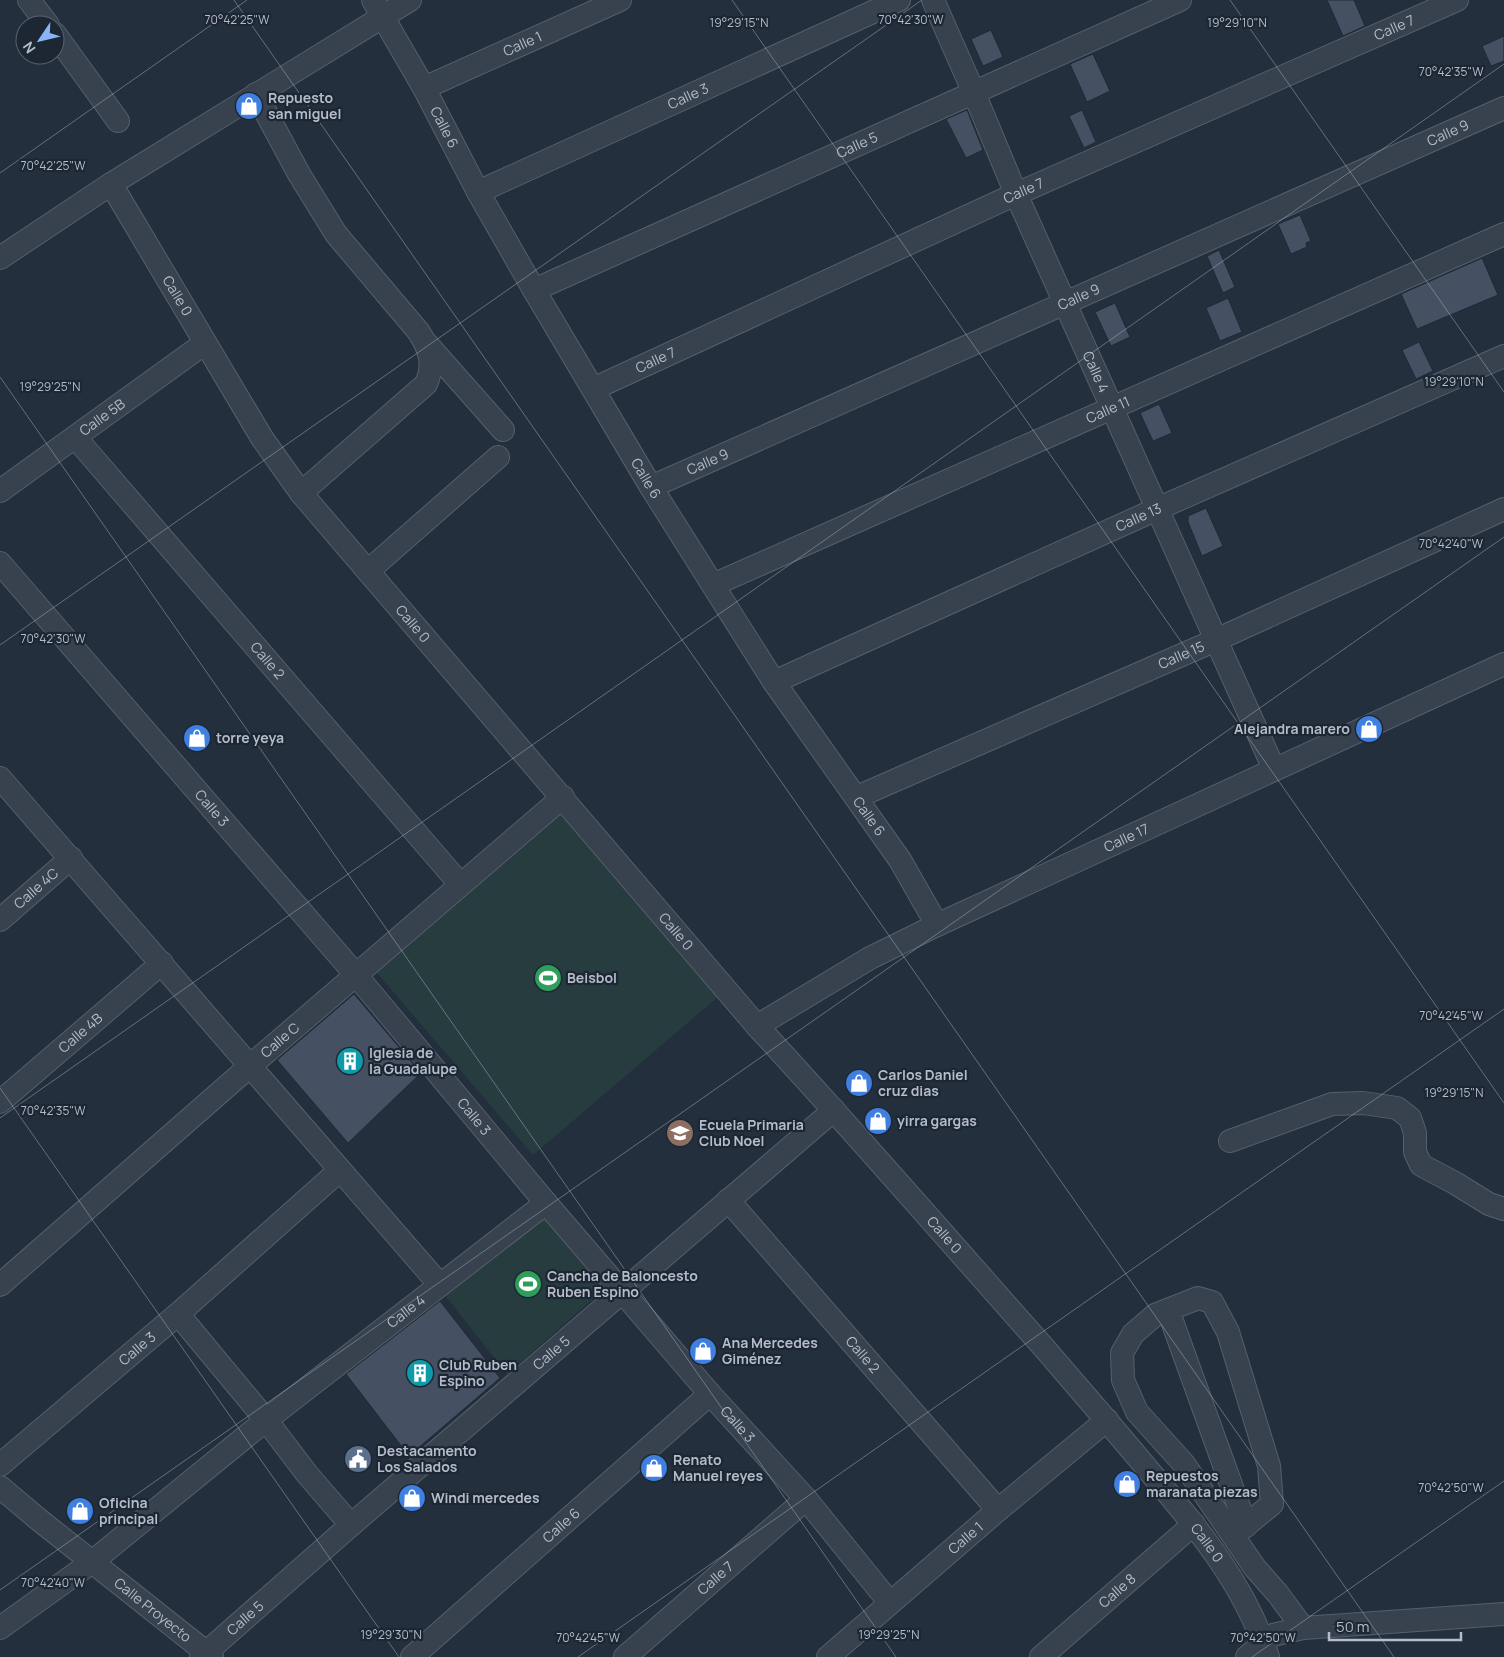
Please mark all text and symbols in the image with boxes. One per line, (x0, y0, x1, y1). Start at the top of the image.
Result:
street label: Calle 7 (1371, 10, 1417, 44)
text: 70°42'25"W (205, 11, 270, 28)
text: 70°42'30"W (878, 11, 944, 28)
text: 19°29'15"N (710, 14, 768, 31)
text: 19°29'10"N (1207, 14, 1267, 31)
north arrow (15, 15, 65, 65)
street label: Calle 1 (500, 26, 545, 60)
text: N (18, 38, 40, 57)
text: 70°42'35"W (1419, 63, 1484, 80)
street label: Calle 3 (664, 78, 712, 113)
place label: Repuesto san miguel (268, 88, 341, 123)
shop icon: Repuesto san miguel (234, 91, 264, 121)
street label: Calle 6 (426, 103, 463, 151)
street label: Calle 9 (1424, 115, 1472, 150)
street label: Calle 5 (833, 127, 880, 162)
text: 70°42'25"W (21, 157, 86, 174)
street label: Calle 7 (1000, 173, 1047, 208)
street label: Calle 0 (158, 272, 197, 319)
street label: Calle 9 (1054, 279, 1102, 314)
street label: Calle 7 (632, 342, 679, 377)
street label: Calle 4 (1079, 348, 1114, 395)
text: 19°29'10"N (1424, 373, 1484, 390)
text: 19°29'25"N (19, 378, 81, 395)
street label: Calle 11 (1083, 391, 1133, 427)
street label: Calle 5B (75, 394, 129, 440)
street label: Calle 9 (683, 444, 731, 479)
street label: Calle 6 (627, 454, 666, 502)
street label: Calle 13 (1112, 498, 1164, 536)
text: 70°42'40"W (1419, 535, 1484, 552)
street label: Calle 0 (392, 601, 435, 646)
text: 70°42'30"W (20, 630, 86, 647)
street label: Calle 15 (1155, 636, 1207, 673)
street label: Calle 2 (247, 638, 289, 683)
shop icon: Alejandra marero (1354, 714, 1384, 744)
place label: Alejandra marero (1234, 719, 1350, 738)
shop icon: torre yeya (182, 723, 212, 753)
place label: torre yeya (216, 728, 284, 747)
street label: Calle 3 (191, 785, 233, 830)
street label: Calle 6 (849, 793, 890, 839)
street label: Calle 17 (1100, 819, 1152, 856)
street label: Calle 4C (9, 863, 62, 913)
street label: Calle 0 (655, 908, 698, 954)
sports icon: Beisbol (533, 963, 563, 993)
place label: Beisbol (567, 968, 617, 987)
text: 70°42'45"W (1419, 1007, 1484, 1024)
street label: Calle 4B (54, 1008, 106, 1057)
street label: Calle C (256, 1018, 303, 1062)
place label: Iglesia de la Guadalupe (369, 1043, 457, 1078)
building icon: Iglesia de la Guadalupe (335, 1046, 365, 1076)
place label: Carlos Daniel cruz dias (878, 1065, 968, 1100)
shop icon: Carlos Daniel cruz dias (844, 1068, 874, 1098)
text: 19°29'15"N (1425, 1084, 1483, 1101)
street label: Calle 3 (453, 1094, 496, 1139)
text: 70°42'35"W (21, 1102, 86, 1119)
shop icon: yirra gargas (863, 1106, 893, 1136)
place label: yirra gargas (897, 1111, 977, 1130)
place label: Ecuela Primaria Club Noel (699, 1115, 804, 1150)
school or university icon: Ecuela Primaria Club Noel (665, 1118, 695, 1148)
street label: Calle 0 (923, 1212, 966, 1257)
place label: Cancha de Baloncesto Ruben Espino (547, 1266, 698, 1301)
sports icon: Cancha de Baloncesto Ruben Espino (513, 1269, 543, 1299)
street label: Calle 4 (383, 1290, 429, 1332)
street label: Calle 3 (114, 1327, 160, 1369)
street label: Calle 5 (528, 1331, 574, 1374)
street label: Calle 2 (842, 1332, 884, 1377)
place label: Ana Mercedes Giménez (722, 1333, 818, 1368)
shop icon: Ana Mercedes Giménez (688, 1336, 718, 1366)
place label: Club Ruben Espino (439, 1355, 517, 1390)
building icon: Club Ruben Espino (405, 1358, 435, 1388)
street label: Calle 3 (716, 1402, 760, 1446)
place label: Destacamento Los Salados (377, 1441, 477, 1476)
public building icon: Destacamento Los Salados (343, 1444, 373, 1474)
place label: Renato Manuel reyes (673, 1450, 763, 1485)
shop icon: Renato Manuel reyes (639, 1453, 669, 1483)
place label: Repuestos maranata piezas (1146, 1466, 1258, 1501)
shop icon: Repuestos maranata piezas (1112, 1469, 1142, 1499)
text: 70°42'50"W (1418, 1479, 1484, 1496)
shop icon: Windi mercedes (397, 1483, 427, 1513)
place label: Windi mercedes (431, 1488, 540, 1507)
place label: Oficina principal (99, 1493, 158, 1528)
shop icon: Oficina principal (65, 1496, 95, 1526)
street label: Calle 6 (538, 1503, 584, 1547)
street label: Calle 1 (944, 1517, 987, 1558)
street label: Calle 0 (1187, 1519, 1228, 1566)
street label: Calle 7 (693, 1557, 737, 1599)
street label: Calle 8 (1094, 1569, 1140, 1612)
street label: Calle Proyecto (110, 1573, 195, 1646)
text: 70°42'40"W (21, 1574, 86, 1591)
street label: Calle 5 (222, 1596, 268, 1639)
scale bar (1329, 1610, 1462, 1642)
text: 50 m (1336, 1616, 1370, 1637)
text: 19°29'30"N (360, 1626, 422, 1643)
text: 19°29'25"N (858, 1626, 920, 1643)
text: 70°42'45"W (556, 1629, 621, 1646)
text: 70°42'50"W (1230, 1629, 1296, 1646)

